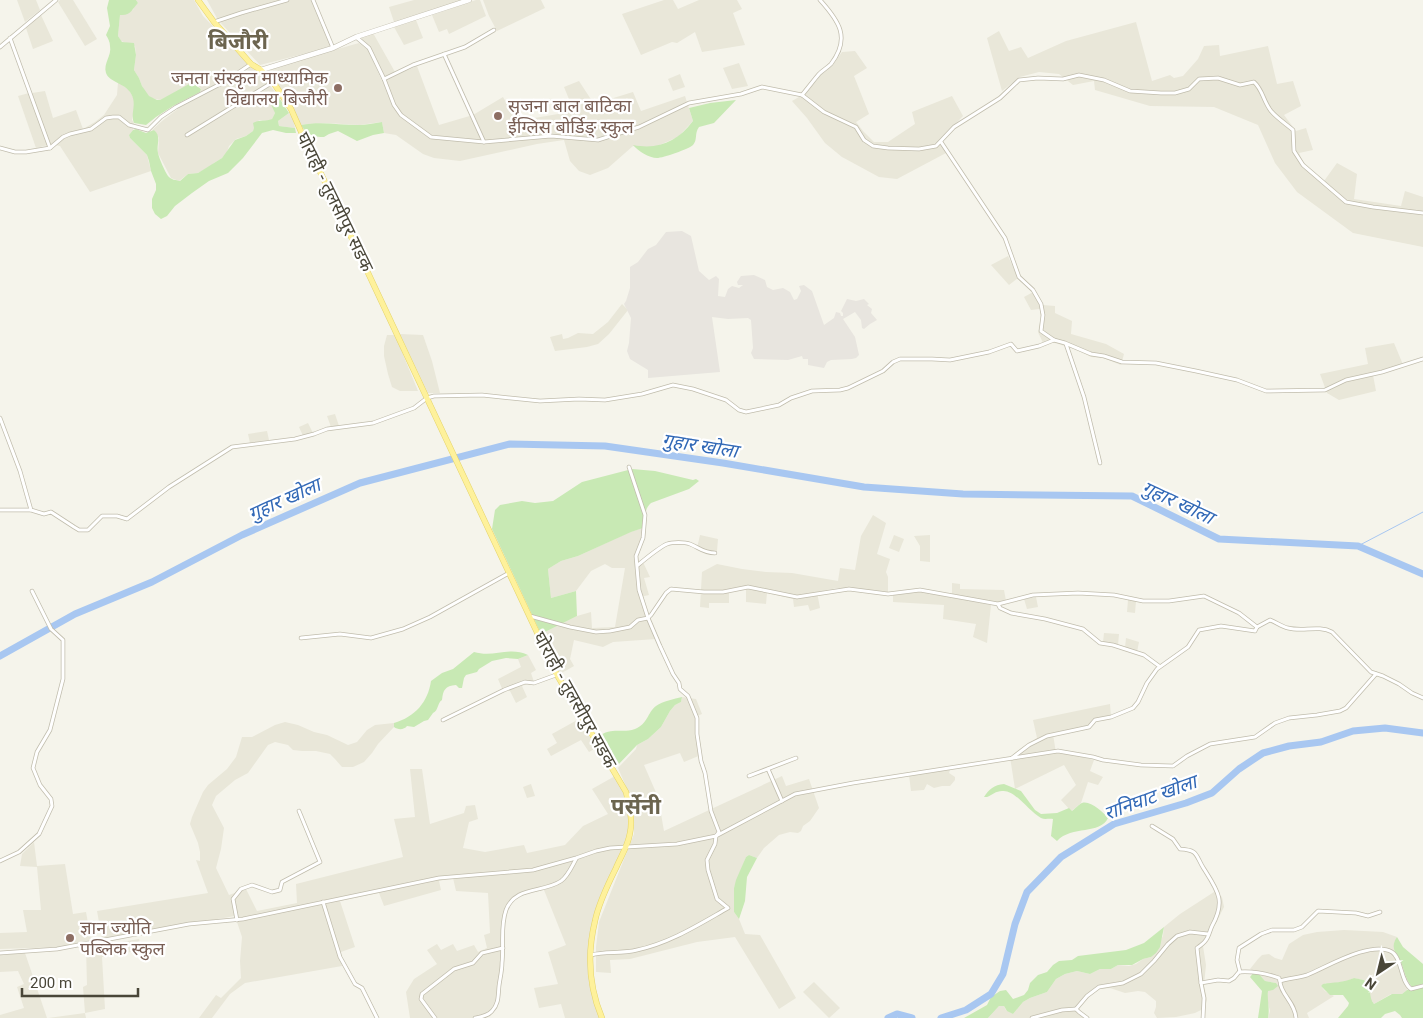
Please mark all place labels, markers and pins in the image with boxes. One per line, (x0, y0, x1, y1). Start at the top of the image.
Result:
place label: जनता संस्कृत माध्यामिक विद्यालय बिजौरी (171, 67, 329, 109)
marker: जनता संस्कृत माध्यामिक विद्यालय बिजौरी (332, 82, 344, 94)
place label: सृजना बाल बाटिका ईंग्लिस बोर्डिङ् स्कुल (508, 95, 634, 139)
marker: सृजना बाल बाटिका ईंग्लिस बोर्डिङ् स्कुल (492, 110, 504, 122)
place label: ज्ञान ज्योति पब्लिक स्कुल (80, 917, 165, 961)
marker: ज्ञान ज्योति पब्लिक स्कुल (64, 932, 76, 944)

